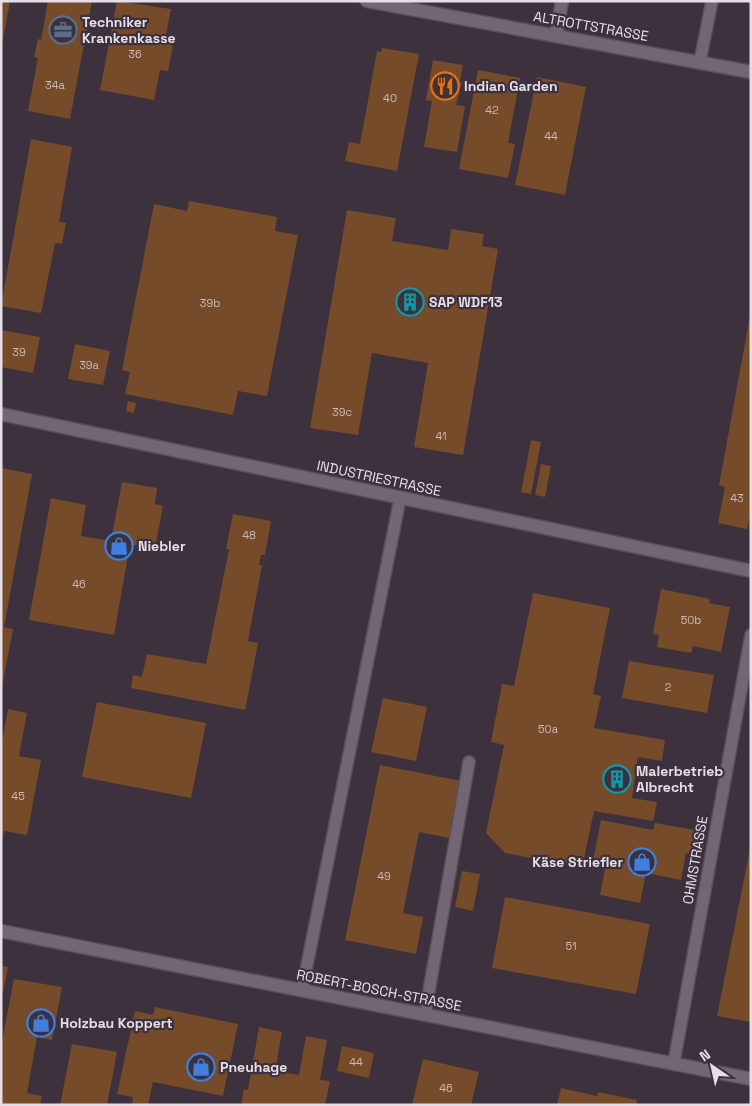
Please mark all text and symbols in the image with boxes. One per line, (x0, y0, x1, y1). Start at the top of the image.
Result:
street label: ALTROTTSTRASSE (532, 7, 650, 45)
place label: Techniker Krankenkasse (82, 13, 176, 47)
office icon: Techniker Krankenkasse (48, 15, 78, 45)
house number: 36 (128, 47, 142, 61)
restaurant icon: Indian Garden (430, 71, 460, 101)
place label: Indian Garden (464, 77, 558, 95)
house number: 34a (45, 78, 66, 92)
house number: 40 (383, 91, 397, 105)
house number: 42 (485, 103, 499, 117)
house number: 44 (544, 129, 558, 143)
building icon: SAP WDF13 (395, 287, 425, 317)
place label: SAP WDF13 (429, 293, 503, 311)
house number: 39b (200, 296, 220, 310)
house number: 39 (12, 345, 26, 359)
house number: 39a (79, 358, 100, 372)
house number: 39c (332, 405, 352, 419)
house number: 41 (435, 429, 447, 443)
street label: INDUSTRIESTRASSE (315, 456, 443, 500)
house number: 43 (730, 491, 744, 505)
house number: 48 (242, 528, 256, 542)
shop icon: Niebler (104, 531, 134, 561)
place label: Niebler (138, 537, 186, 555)
house number: 46 (72, 577, 86, 591)
house number: 50b (681, 613, 701, 627)
house number: 2 (665, 680, 672, 694)
house number: 50a (538, 722, 559, 736)
place label: Malerbetrieb Albrecht (636, 762, 723, 796)
building icon: Malerbetrieb Albrecht (602, 764, 632, 794)
house number: 45 (11, 789, 25, 803)
street label: OHMSTRASSE (678, 814, 712, 906)
shop icon: Käse Striefler (627, 847, 657, 877)
place label: Käse Striefler (532, 853, 623, 871)
house number: 49 (377, 869, 391, 883)
house number: 51 (565, 939, 577, 953)
street label: ROBERT-BOSCH-STRASSE (295, 965, 463, 1015)
shop icon: Holzbau Koppert (26, 1008, 56, 1038)
place label: Holzbau Koppert (60, 1014, 173, 1032)
north arrow (687, 1041, 737, 1091)
text: N (696, 1045, 714, 1065)
shop icon: Pneuhage (186, 1052, 216, 1082)
house number: 44 (349, 1055, 363, 1069)
place label: Pneuhage (220, 1058, 287, 1076)
house number: 46 (439, 1081, 453, 1095)

